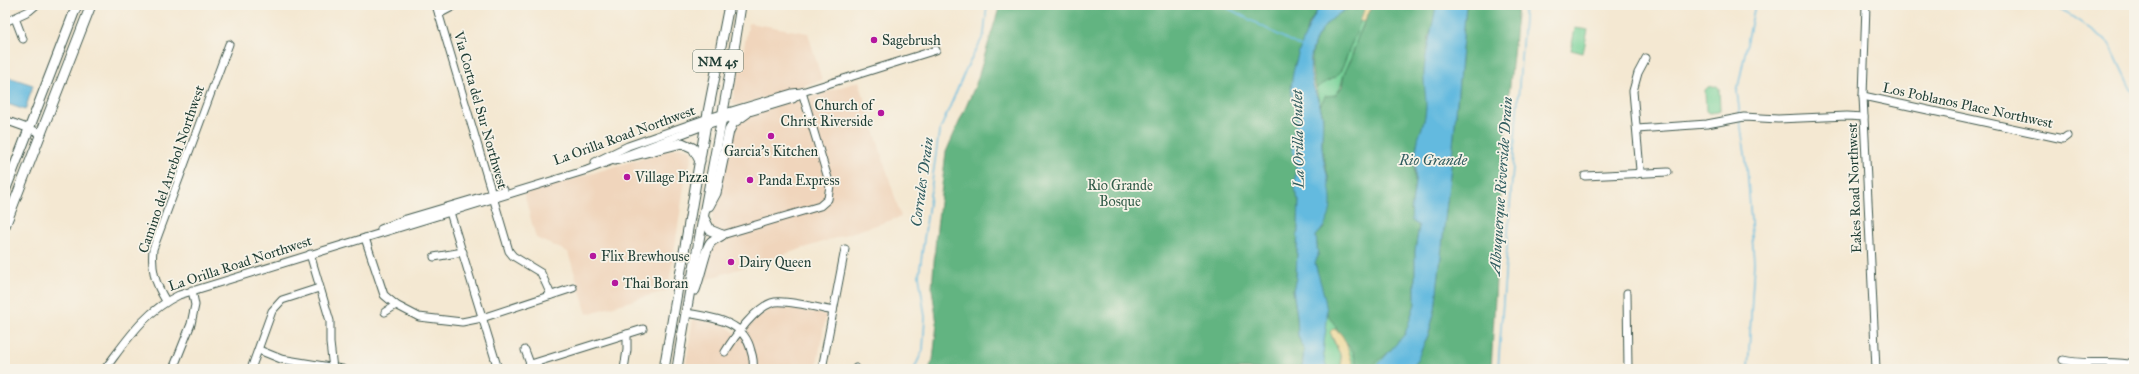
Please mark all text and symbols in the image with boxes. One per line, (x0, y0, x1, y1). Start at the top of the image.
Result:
street label: Via Corta del Sur Northwest (450, 28, 511, 191)
place label: Sagebrush (882, 32, 941, 49)
marker: Sagebrush (869, 35, 879, 45)
road number: NM 45 (693, 50, 743, 72)
street label: Los Poblanos Place Northwest (1881, 79, 2055, 132)
street label: Camino del Arrebol Northwest (135, 83, 208, 255)
water label: La Orilla Outlet (1288, 88, 1308, 189)
water label: Albuquerque Riverside Drain (1486, 96, 1516, 278)
place label: Church of Christ Riverside (781, 97, 875, 130)
street label: La Orilla Road Northwest (551, 102, 698, 169)
marker: Church of Christ Riverside (876, 108, 886, 118)
street label: Eakes Road Northwest (1844, 122, 1865, 254)
marker: Garcia's Kitchen (766, 131, 776, 141)
water label: Corrales Drain (907, 136, 937, 228)
place label: Garcia's Kitchen (724, 143, 819, 160)
water label: Rio Grande (1398, 151, 1468, 169)
place label: Village Pizza (634, 169, 708, 186)
marker: Village Pizza (622, 172, 632, 182)
place label: Panda Express (758, 172, 840, 189)
marker: Panda Express (745, 175, 755, 185)
park label: Rio Grande Bosque (1087, 177, 1153, 211)
street label: La Orilla Road Northwest (166, 232, 314, 295)
place label: Flix Brewhouse (601, 248, 690, 265)
marker: Flix Brewhouse (588, 251, 598, 261)
place label: Dairy Queen (739, 254, 812, 271)
marker: Dairy Queen (726, 257, 736, 267)
place label: Thai Boran (623, 275, 689, 292)
marker: Thai Boran (610, 278, 620, 288)

